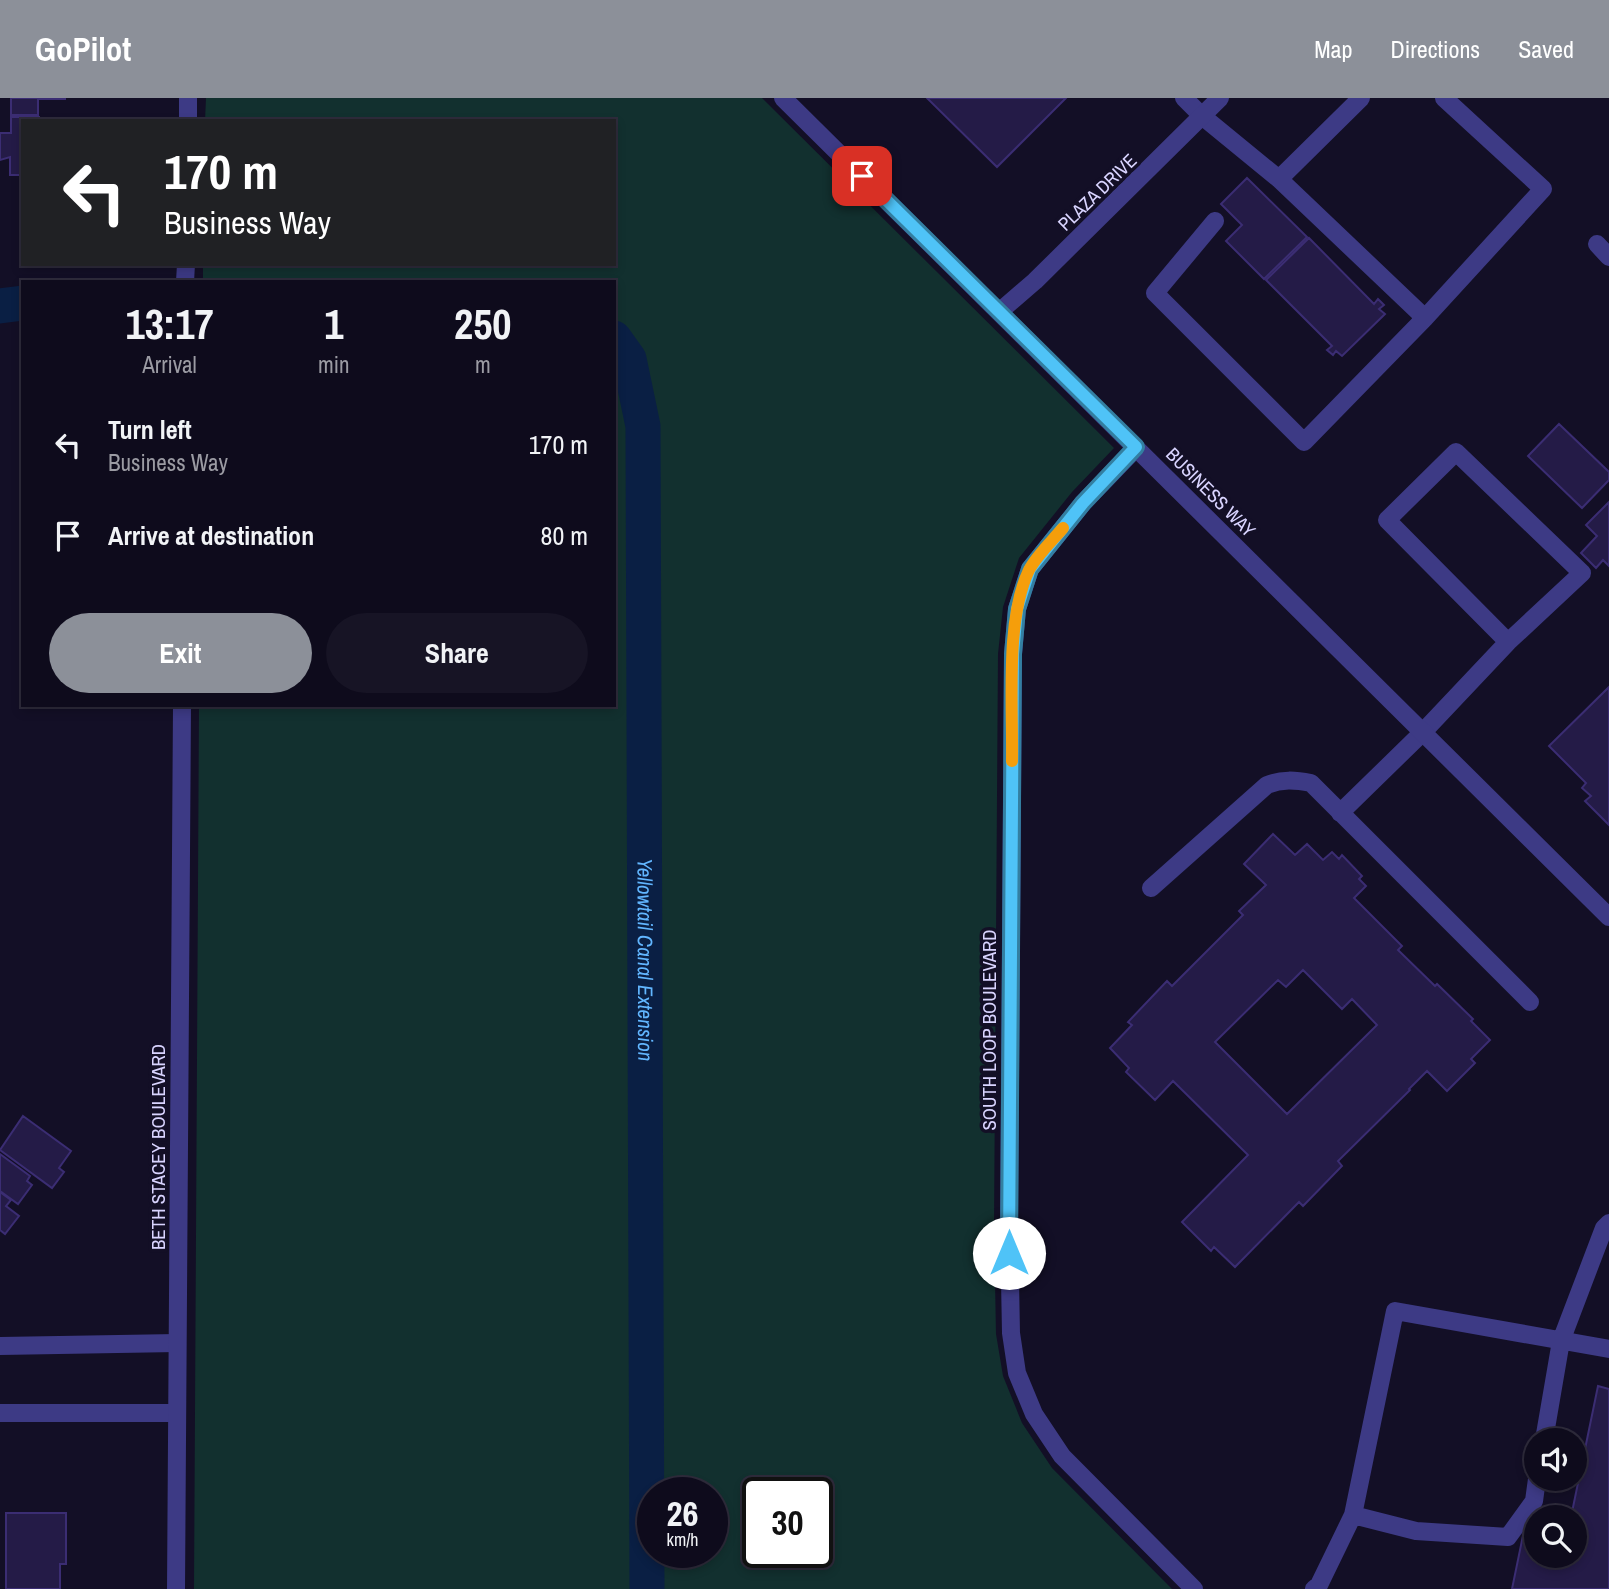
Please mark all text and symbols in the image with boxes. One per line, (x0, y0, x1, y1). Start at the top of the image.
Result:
text: GoPilot (35, 27, 131, 71)
text: Map (1314, 33, 1352, 65)
text: Directions (1390, 33, 1480, 65)
text: Saved (1518, 33, 1574, 65)
text: 170 m (164, 138, 278, 204)
pin (832, 146, 892, 206)
icon: left (49, 147, 140, 238)
street label: PLAZA DRIVE (1052, 148, 1142, 236)
icon: arrive (843, 157, 881, 195)
text: Business Way (164, 201, 331, 244)
text: 13:17 (126, 296, 214, 352)
text: 1 (324, 296, 343, 352)
text: 250 (454, 296, 512, 352)
text: Arrival (142, 349, 197, 380)
text: min (318, 349, 350, 380)
text: m (475, 349, 491, 380)
text: Turn left (108, 412, 192, 447)
icon: left (49, 426, 87, 464)
text: 170 m (529, 427, 588, 462)
street label: BUSINESS WAY (1160, 441, 1262, 543)
text: Business Way (108, 447, 228, 478)
icon: arrive (49, 517, 87, 555)
text: Arrive at destination (108, 518, 314, 553)
text: 80 m (541, 518, 588, 553)
button: Exit (49, 613, 312, 693)
button: Share (326, 613, 588, 693)
water label: Yellowtail Canal Extension (630, 858, 660, 1061)
street label: SOUTH LOOP BOULEVARD (976, 929, 1002, 1131)
street label: BETH STACEY BOULEVARD (145, 1044, 171, 1250)
position arrow (972, 1216, 1046, 1290)
map controls (1524, 1428, 1587, 1568)
button: sound (1524, 1428, 1587, 1491)
speed limit sign: 30 (742, 1477, 833, 1568)
text: 26 (667, 1490, 698, 1537)
button: search (1524, 1505, 1587, 1568)
text: km/h (667, 1527, 699, 1552)

